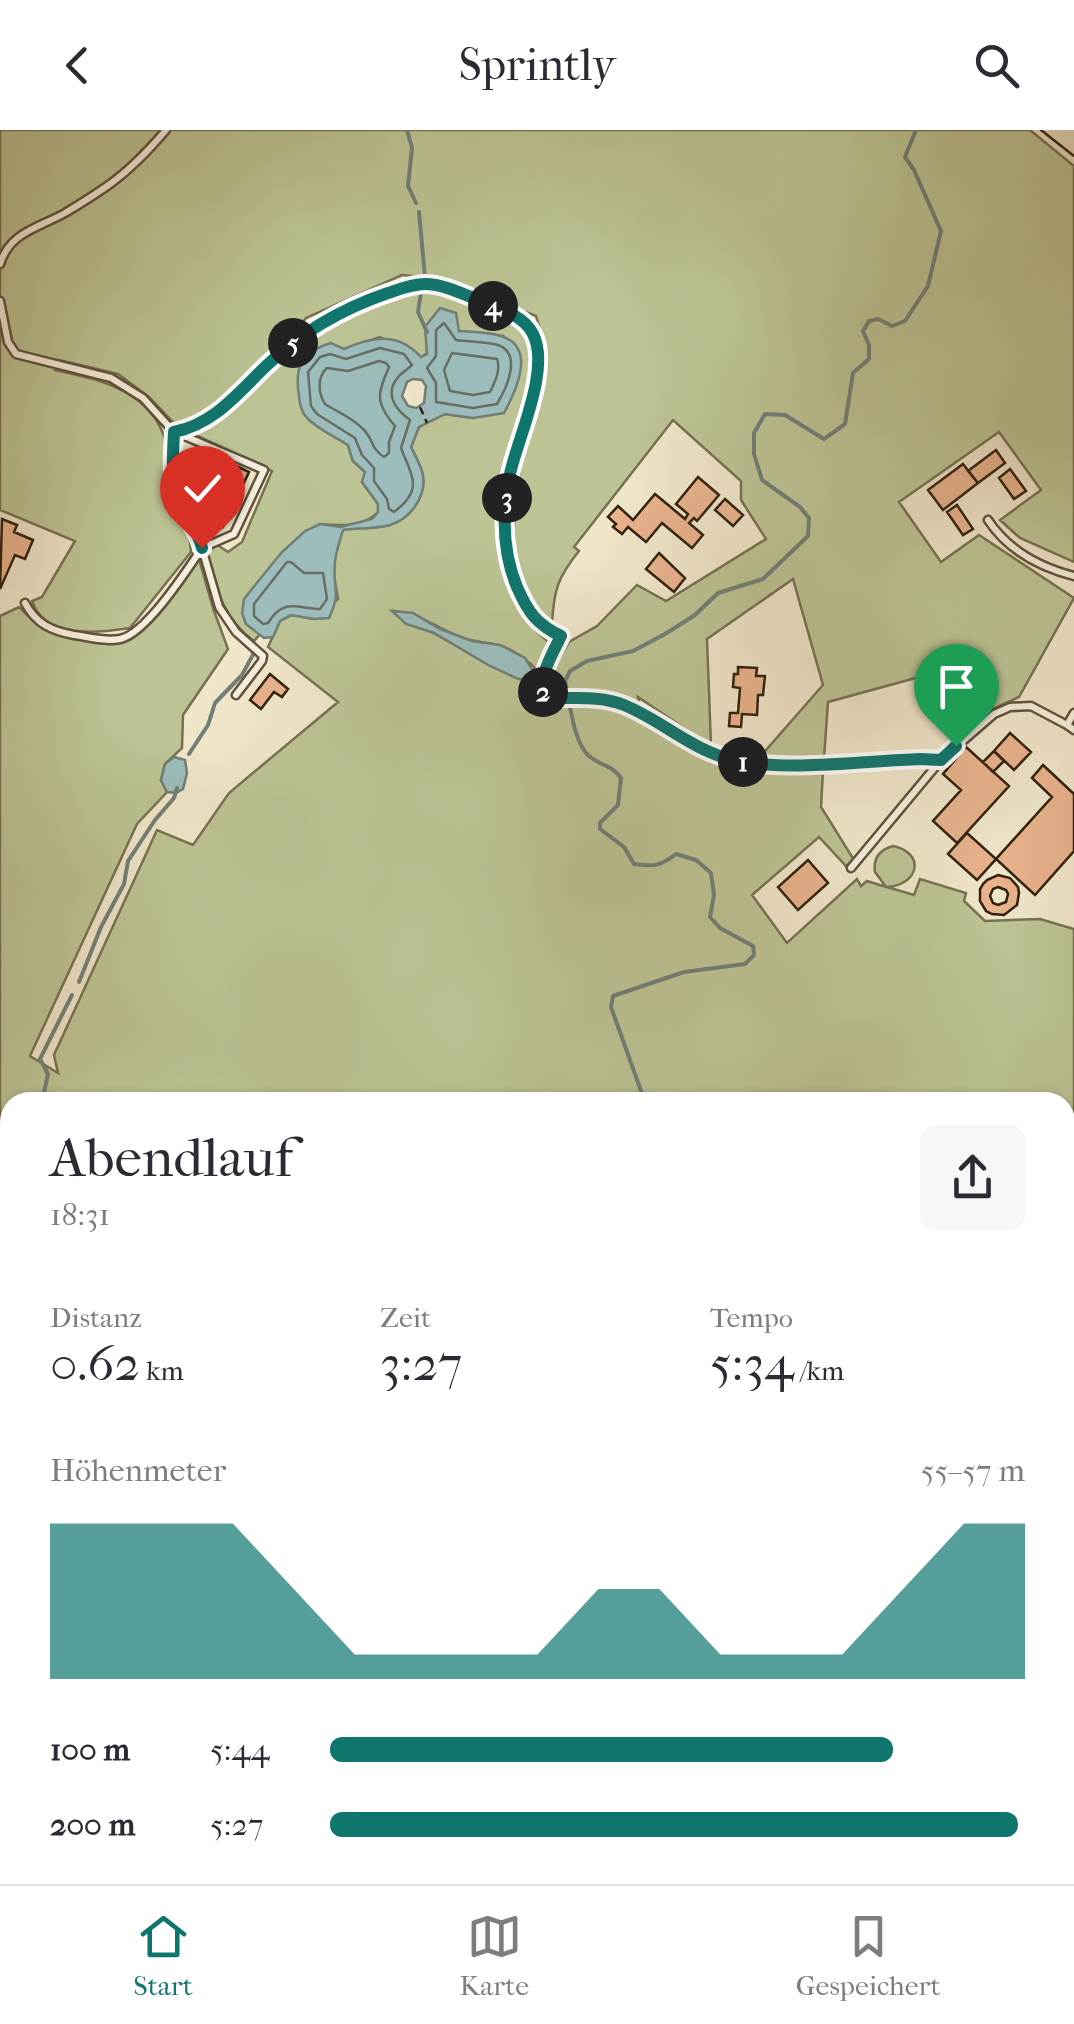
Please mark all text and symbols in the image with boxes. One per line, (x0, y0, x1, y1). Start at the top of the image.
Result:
icon: back (50, 38, 105, 93)
icon: search (969, 38, 1024, 93)
text: Sprintly (458, 39, 616, 92)
pin: 4 (468, 281, 518, 331)
text: 4 (485, 289, 501, 322)
pin: 5 (268, 318, 318, 368)
text: 5 (287, 326, 299, 359)
pin (160, 446, 245, 549)
icon: check (175, 461, 230, 516)
pin: 3 (482, 473, 532, 523)
text: 3 (501, 481, 513, 514)
pin (914, 644, 999, 747)
icon: arrive (929, 659, 984, 714)
pin: 2 (518, 667, 568, 717)
text: 2 (536, 675, 550, 708)
pin: 1 (718, 737, 768, 787)
text: 1 (738, 745, 748, 778)
button: share (920, 1125, 1025, 1230)
text: Abendlauf (50, 1126, 293, 1190)
text: 18:31 (50, 1196, 110, 1233)
text: Distanz (50, 1301, 142, 1334)
text: Zeit (380, 1301, 431, 1334)
text: Tempo (710, 1301, 793, 1334)
text: 0.62 (50, 1334, 140, 1393)
text: 3:27 (380, 1334, 462, 1393)
text: 5:34 (710, 1334, 794, 1393)
text: km (140, 1354, 184, 1387)
text: /km (794, 1354, 844, 1387)
text: Höhenmeter (50, 1452, 226, 1489)
text: 55–57 m (921, 1452, 1025, 1489)
text: 100 m (50, 1731, 130, 1768)
text: 5:44 (210, 1731, 270, 1768)
text: 200 m (50, 1806, 135, 1843)
text: 5:27 (210, 1806, 263, 1843)
tab: Start (133, 1909, 193, 2002)
tab: Karte (460, 1909, 529, 2002)
tab: Gespeichert (796, 1909, 941, 2002)

